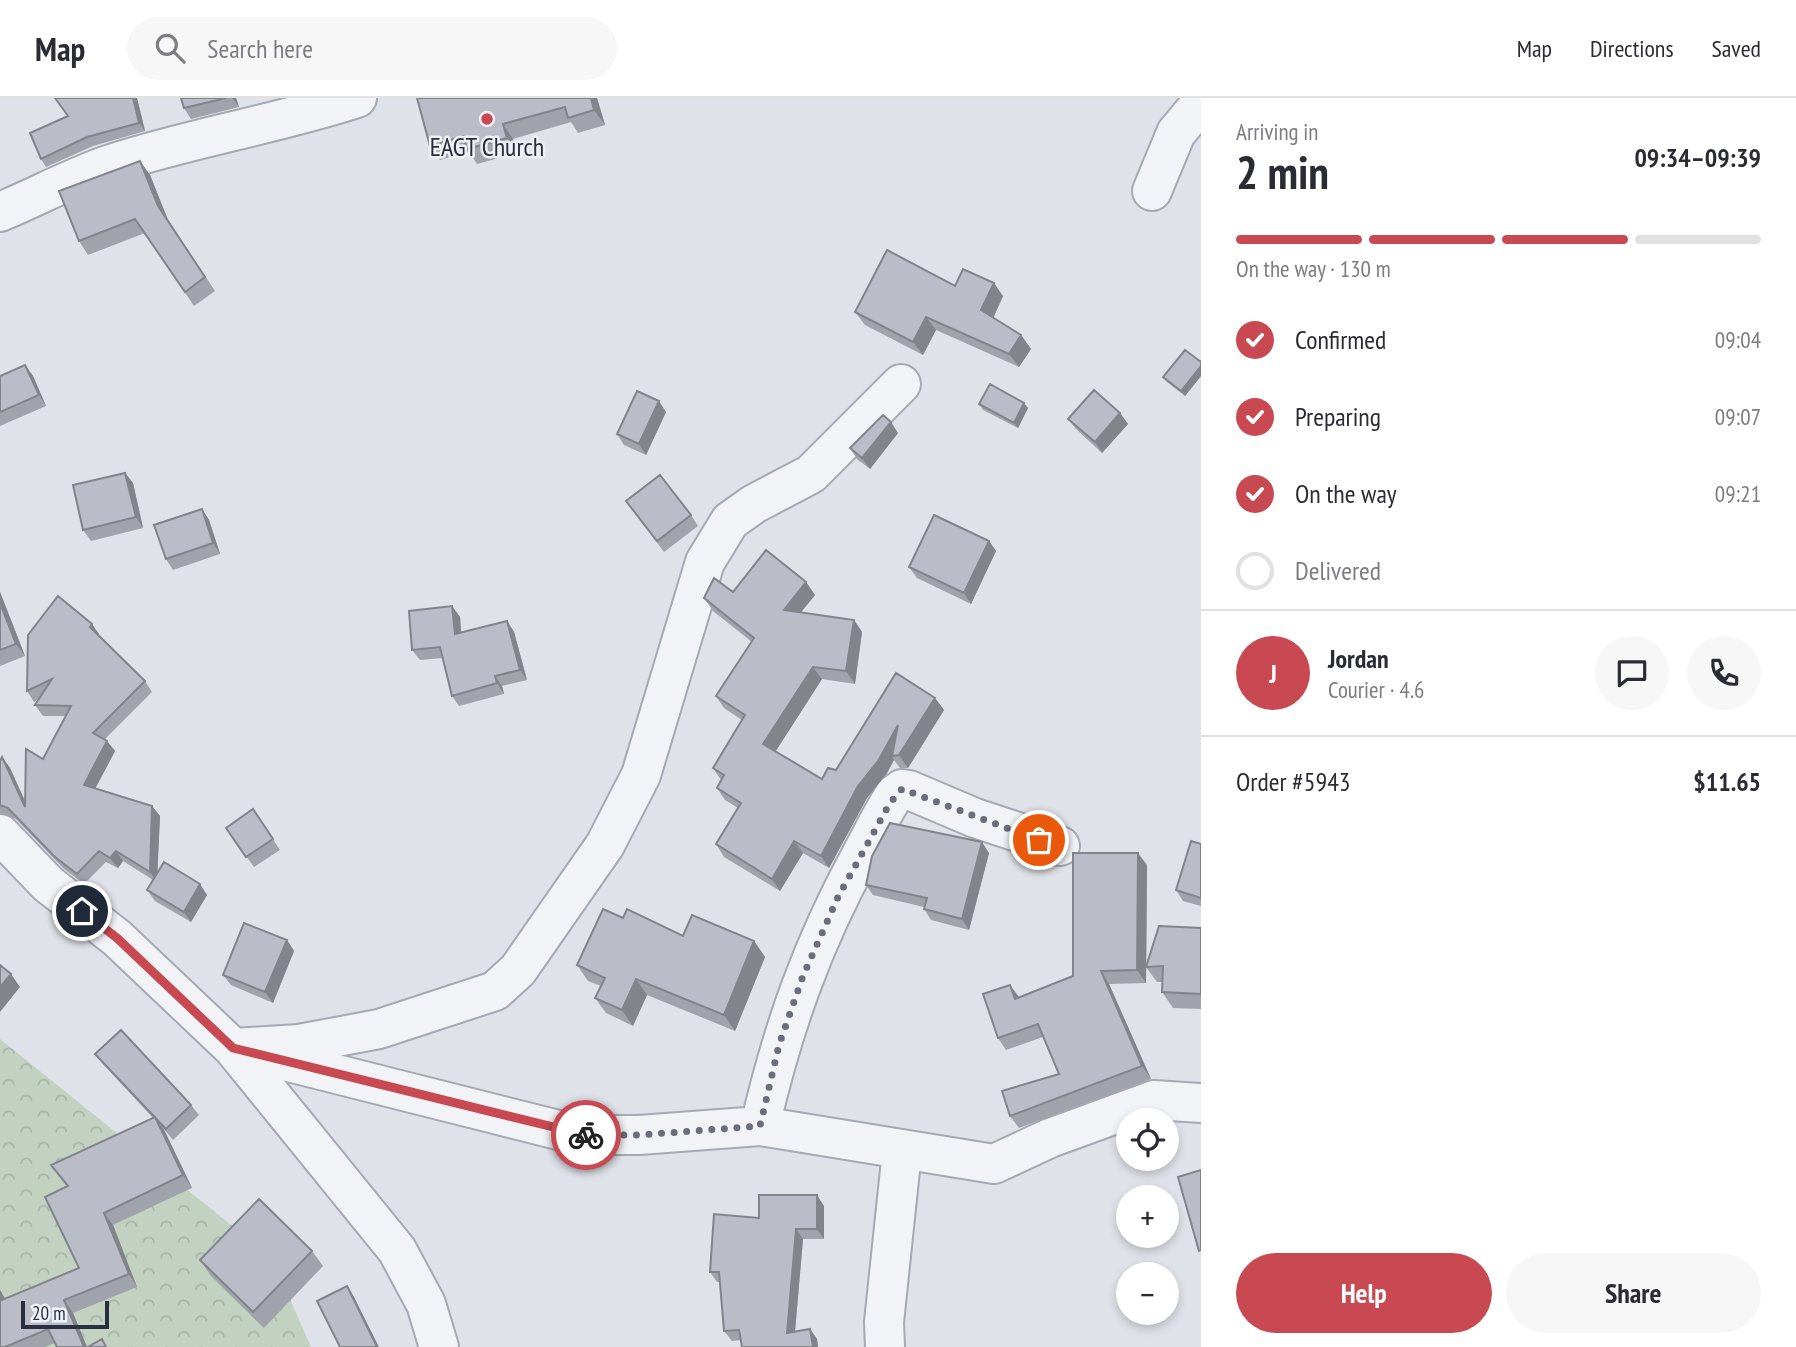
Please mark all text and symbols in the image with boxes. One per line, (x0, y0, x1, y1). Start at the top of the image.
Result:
search box (127, 17, 617, 80)
text: Map (35, 27, 85, 70)
icon: search (151, 29, 189, 67)
text: Search here (207, 32, 313, 65)
text: Map (1517, 33, 1552, 64)
text: Directions (1590, 33, 1674, 64)
text: Saved (1712, 33, 1761, 64)
marker: EAGT Church (479, 111, 495, 127)
text: Arriving in (1236, 117, 1318, 146)
place label: EAGT Church (430, 130, 544, 163)
text: 09:34–09:39 (1634, 141, 1761, 174)
text: 2 min (1236, 142, 1329, 202)
text: On the way · 130 m (1236, 254, 1391, 283)
icon: check (1236, 321, 1274, 359)
text: Confirmed (1295, 323, 1386, 356)
text: 09:04 (1715, 325, 1761, 354)
icon: check (1236, 398, 1274, 436)
text: Preparing (1295, 400, 1381, 433)
text: 09:07 (1715, 402, 1761, 431)
icon: check (1236, 475, 1274, 513)
text: On the way (1295, 477, 1397, 510)
text: 09:21 (1715, 479, 1761, 508)
text: Delivered (1295, 554, 1381, 587)
button: chat (1595, 636, 1669, 710)
button: phone (1687, 636, 1761, 710)
text: Jordan (1328, 642, 1389, 675)
text: J (1269, 657, 1277, 690)
text: Courier · 4.6 (1328, 675, 1424, 704)
text: Order #5943 (1236, 765, 1351, 798)
text: $11.65 (1693, 765, 1761, 798)
pin (1009, 810, 1069, 870)
icon: bag (1020, 821, 1058, 859)
pin (52, 881, 112, 941)
icon: home (63, 892, 101, 930)
courier (551, 1100, 621, 1170)
map controls (1116, 1108, 1179, 1325)
button: locate (1116, 1108, 1179, 1171)
icon: bike (567, 1116, 605, 1154)
button: + (1116, 1185, 1179, 1248)
button: Help (1236, 1253, 1492, 1333)
button: Share (1506, 1253, 1761, 1333)
button: − (1116, 1262, 1179, 1325)
scale bar (21, 1298, 108, 1330)
text: 20 m (32, 1301, 66, 1325)

